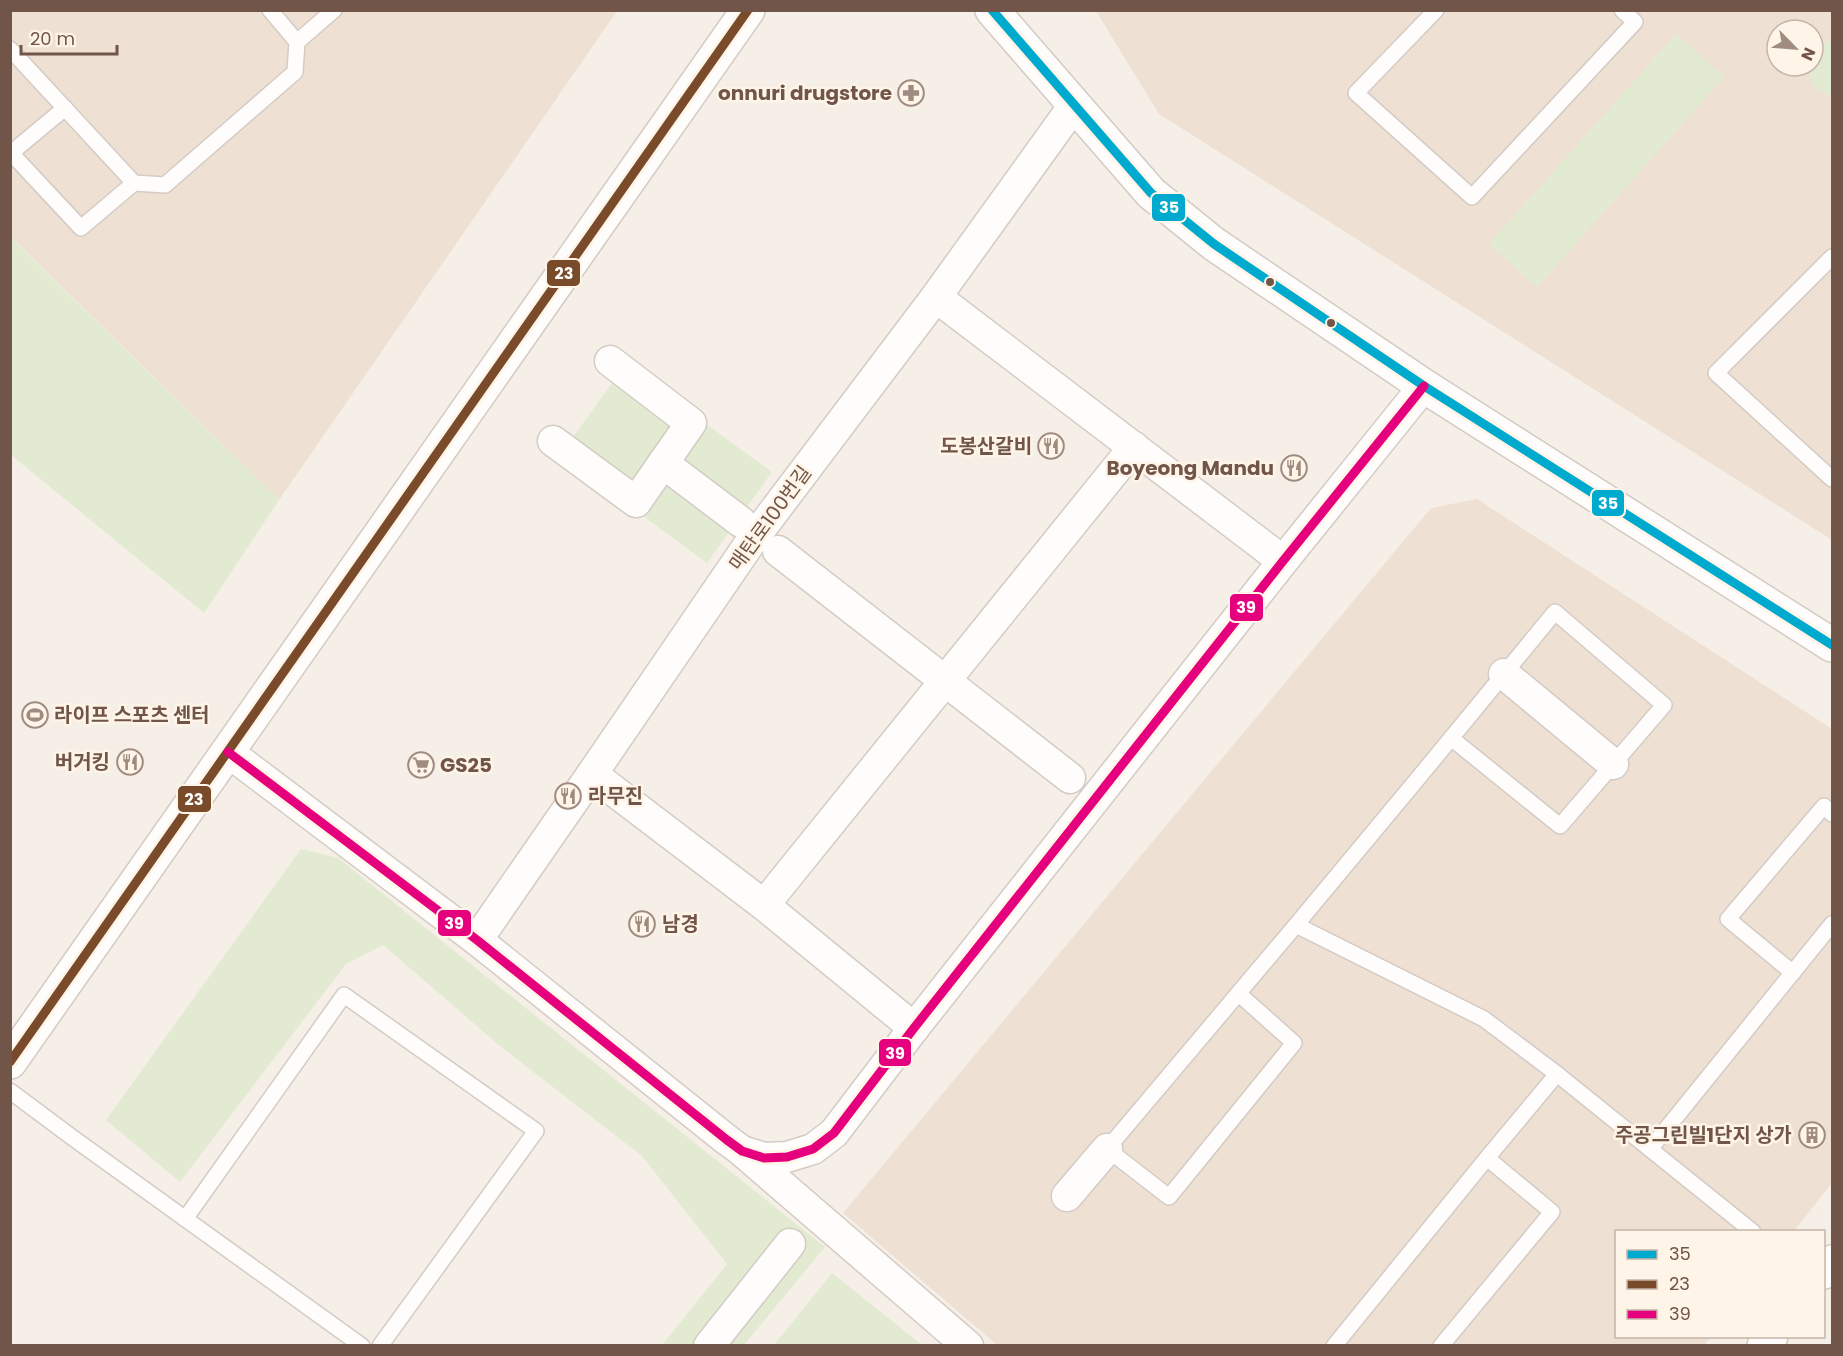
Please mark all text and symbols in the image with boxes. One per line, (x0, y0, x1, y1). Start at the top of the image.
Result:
scale bar (21, 18, 117, 56)
north arrow (1765, 18, 1825, 78)
text: 20 m (30, 26, 75, 51)
text: N (1795, 44, 1821, 64)
pharmacy icon: onnuri drugstore (896, 78, 926, 108)
place label: onnuri drugstore (718, 79, 892, 107)
line badge: 35 (1151, 193, 1186, 222)
text: 35 (1159, 196, 1179, 219)
line badge: 23 (546, 259, 581, 287)
text: 23 (555, 262, 573, 285)
unlabelled marker (1264, 276, 1276, 288)
unlabelled marker (1325, 317, 1337, 329)
restaurant icon: 도봉산갈비 (1036, 431, 1066, 461)
place label: 도봉산갈비 (940, 432, 1032, 460)
restaurant icon: Boyeong Mandu (1279, 453, 1309, 483)
place label: Boyeong Mandu (1107, 454, 1274, 482)
street label: 매탄로100번길 (722, 460, 818, 576)
line badge: 35 (1591, 489, 1625, 517)
text: 35 (1598, 492, 1618, 515)
line badge: 39 (1229, 593, 1264, 622)
text: 39 (1236, 596, 1256, 619)
sports icon: 라이프 스포츠 센터 (20, 700, 50, 730)
place label: 라이프 스포츠 센터 (54, 701, 210, 729)
restaurant icon: 버거킹 (115, 747, 145, 777)
place label: 버거킹 (55, 748, 110, 776)
supermarket icon: GS25 (406, 750, 436, 780)
place label: GS25 (440, 751, 492, 779)
restaurant icon: 라무진 (553, 781, 583, 811)
place label: 라무진 (588, 782, 643, 810)
line badge: 23 (177, 785, 212, 813)
text: 23 (185, 788, 203, 811)
line badge: 39 (437, 909, 472, 937)
restaurant icon: 남경 (627, 909, 657, 939)
place label: 남경 (662, 910, 699, 938)
text: 39 (444, 912, 464, 935)
line badge: 39 (878, 1038, 912, 1067)
text: 39 (885, 1042, 905, 1065)
building icon: 주공그린빌1단지 상가 (1797, 1120, 1827, 1150)
place label: 주공그린빌1단지 상가 (1615, 1121, 1792, 1149)
legend (1615, 1230, 1825, 1338)
text: 35 (1669, 1241, 1691, 1266)
text: 23 (1669, 1271, 1690, 1296)
text: 39 (1669, 1301, 1691, 1326)

